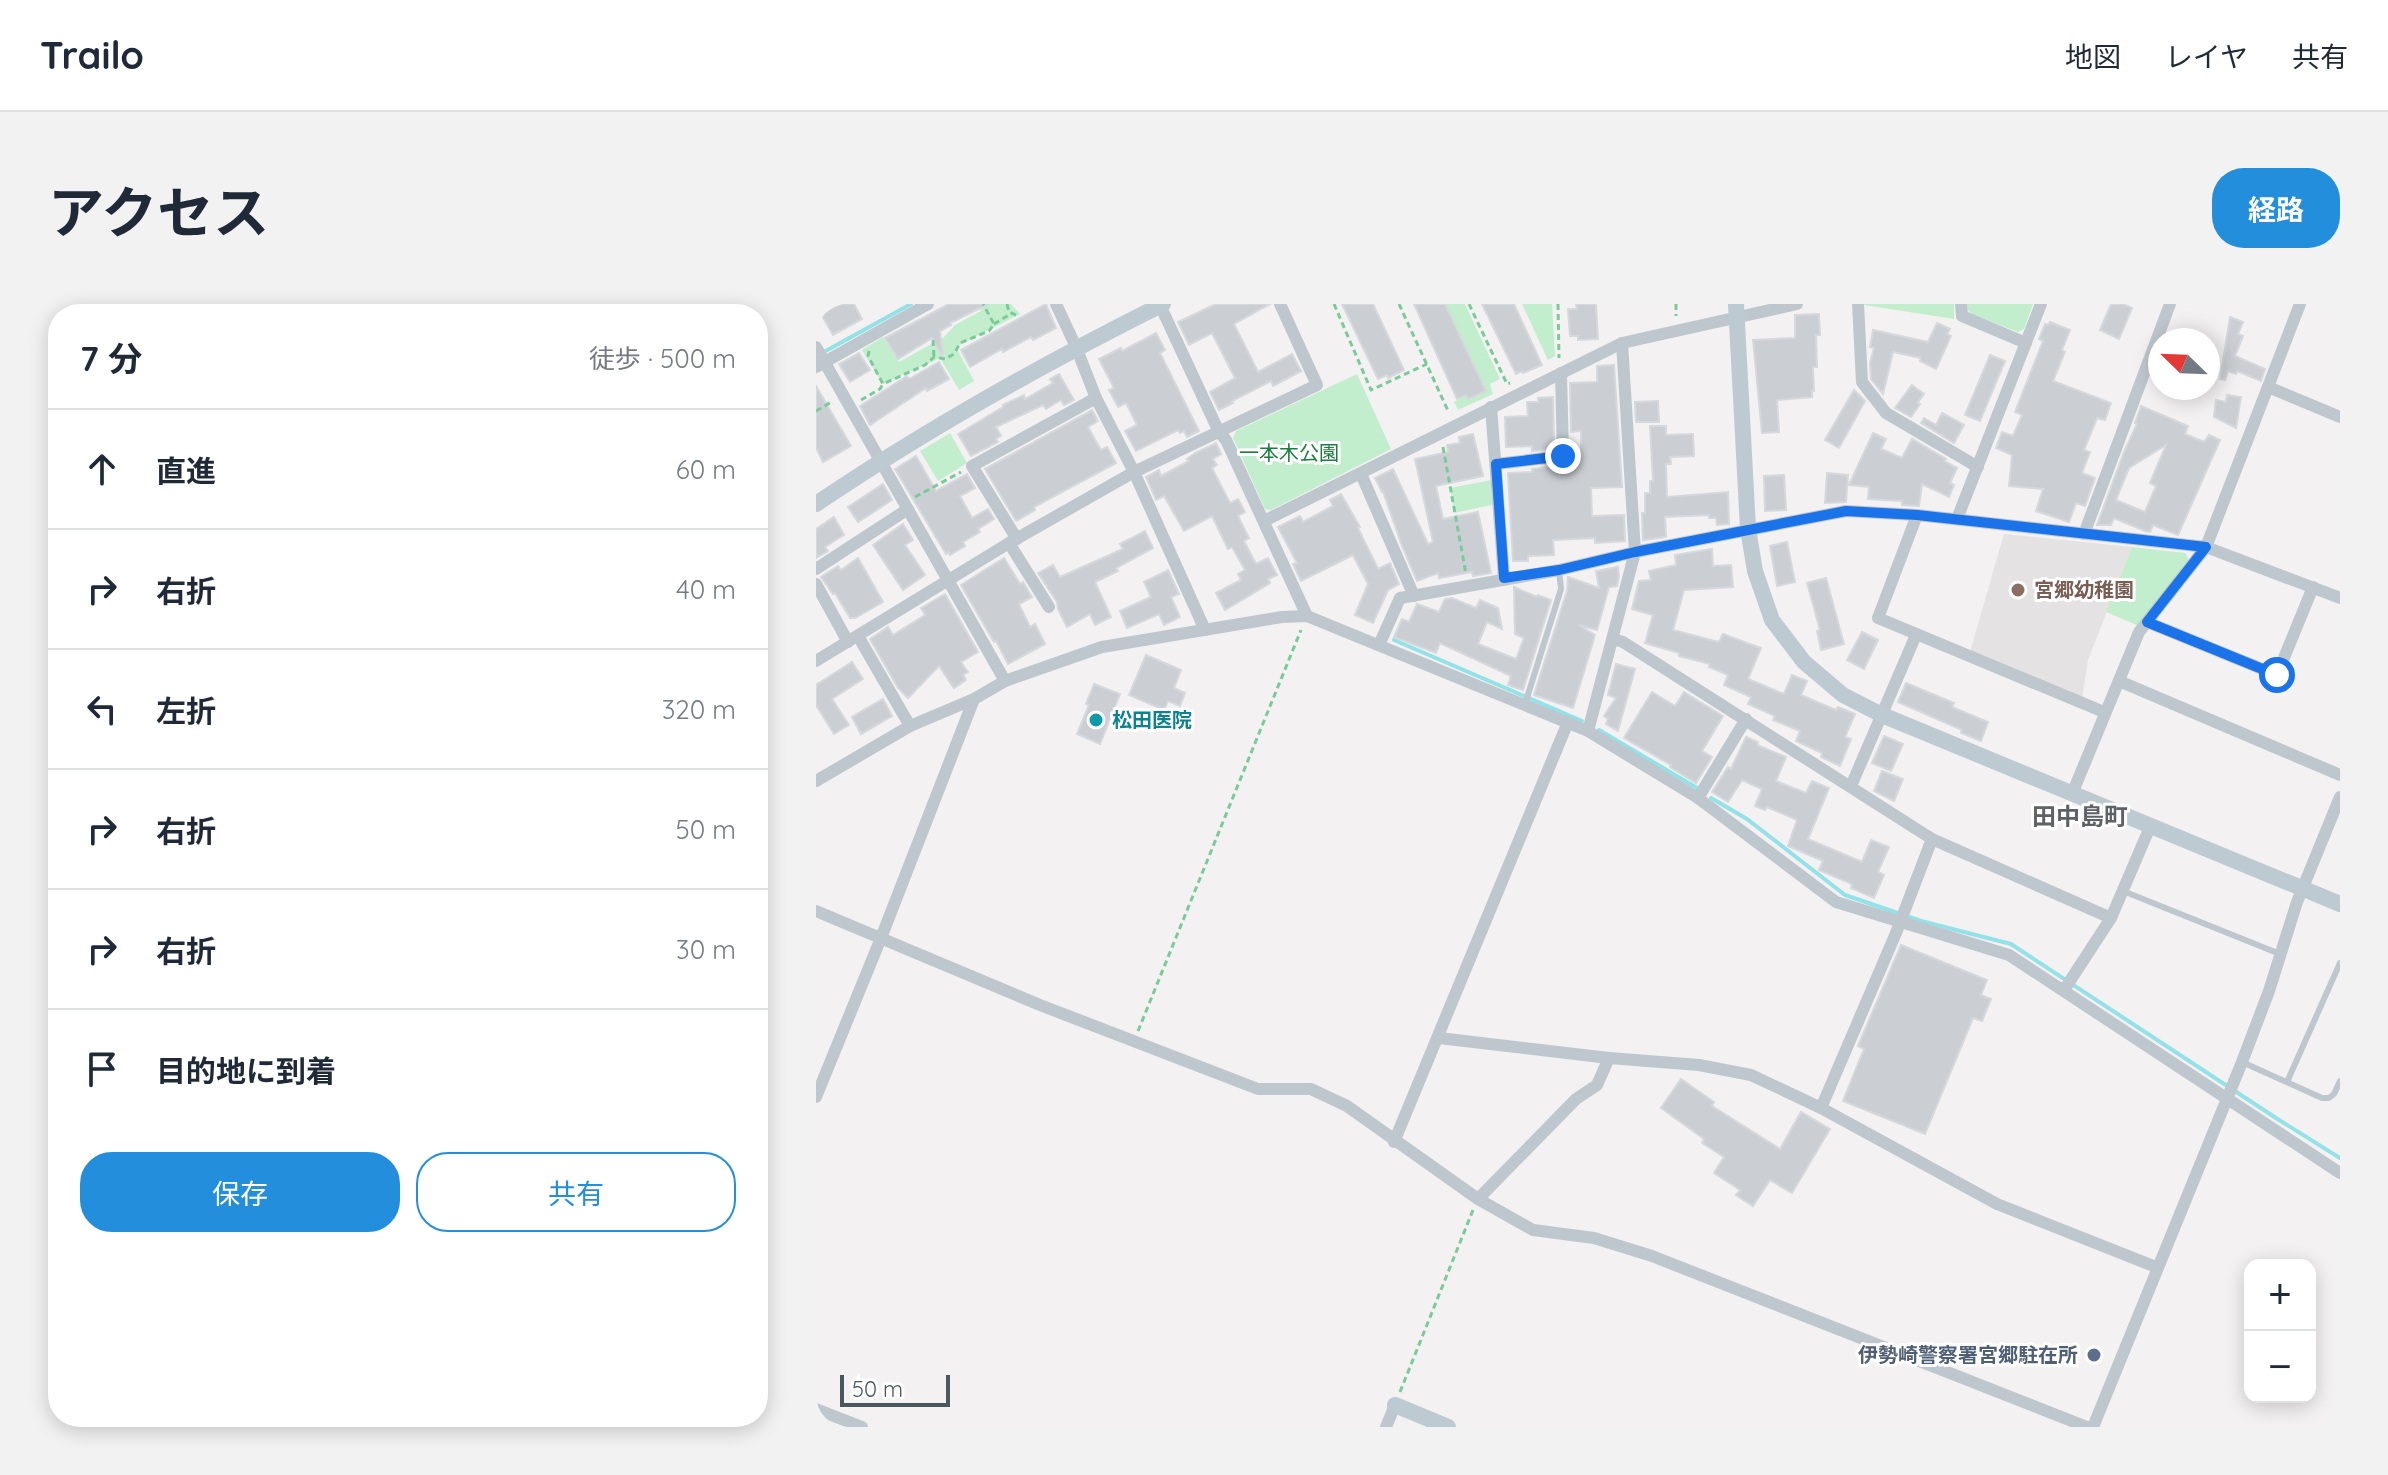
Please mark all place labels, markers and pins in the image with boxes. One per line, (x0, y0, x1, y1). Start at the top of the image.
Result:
place label: 宮郷幼稚園 (2034, 577, 2134, 602)
marker: 宮郷幼稚園 (2009, 581, 2027, 599)
place label: 松田医院 (1112, 707, 1192, 732)
marker: 松田医院 (1087, 711, 1105, 729)
place label: 伊勢崎警察署宮郷駐在所 (1858, 1342, 2078, 1367)
marker: 伊勢崎警察署宮郷駐在所 (2085, 1346, 2103, 1364)

